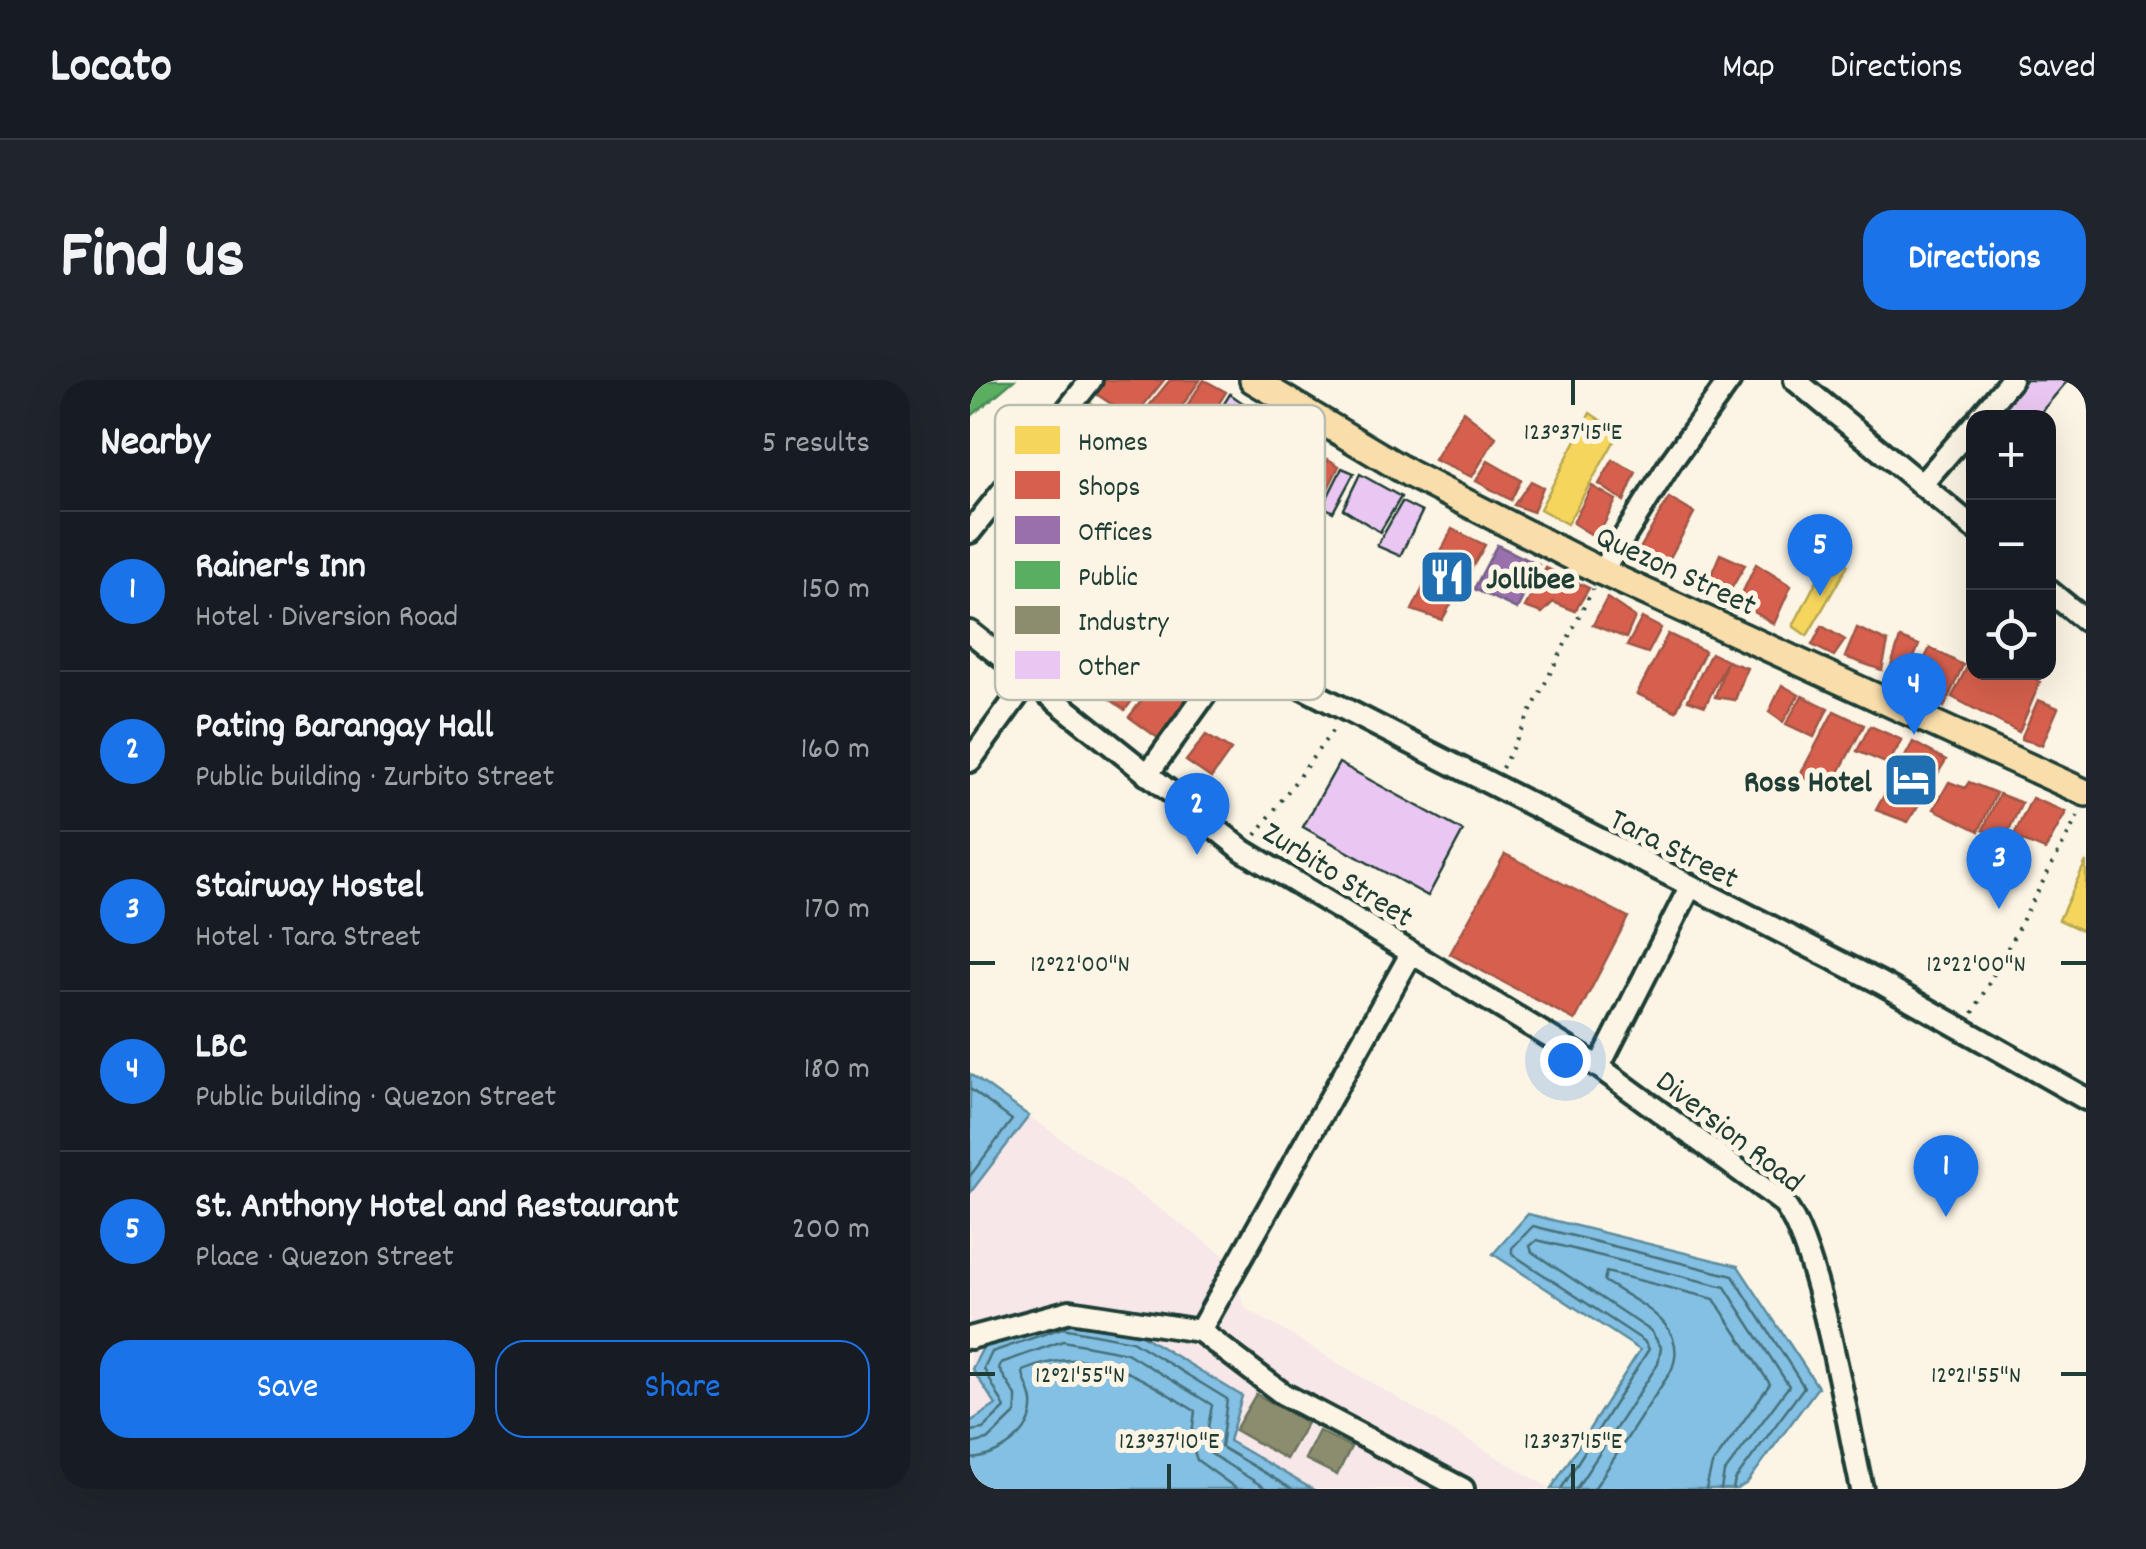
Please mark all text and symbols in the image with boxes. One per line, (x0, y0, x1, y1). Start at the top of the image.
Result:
text: Locato (50, 35, 172, 104)
text: Map (1722, 44, 1775, 94)
text: Directions (1830, 44, 1963, 94)
text: Saved (2018, 44, 2096, 94)
text: Find us (60, 210, 245, 310)
button: Directions (1863, 210, 2086, 310)
legend (995, 405, 1325, 700)
map controls (1966, 410, 2056, 680)
button: + (1966, 410, 2056, 500)
text: Nearby (100, 415, 210, 475)
text: 123°37'15"E (1524, 416, 1623, 452)
text: 5 results (762, 422, 870, 468)
text: Homes (1078, 425, 1148, 465)
text: Shops (1078, 470, 1140, 510)
button: − (1966, 500, 2056, 590)
pin: 5 (1788, 514, 1852, 596)
text: Offices (1078, 515, 1153, 555)
street label: Quezon Street (1587, 516, 1763, 631)
text: Rainer's Inn (195, 541, 366, 596)
restaurant icon: Jollibee (1417, 547, 1477, 607)
place label: Jollibee (1486, 559, 1575, 605)
text: Public (1078, 560, 1138, 600)
text: 1 (129, 568, 136, 614)
text: 150 m (801, 568, 870, 614)
button: locate (1966, 590, 2056, 680)
text: Hotel · Diversion Road (195, 596, 458, 642)
text: Industry (1078, 605, 1169, 645)
text: Other (1078, 650, 1141, 690)
pin: 4 (1882, 652, 1946, 735)
text: Pating Barangay Hall (195, 701, 493, 756)
text: 2 (126, 728, 139, 774)
text: 160 m (801, 728, 870, 774)
hotel icon: Ross Hotel (1881, 750, 1941, 810)
text: Public building · Zurbito Street (195, 756, 554, 802)
place label: Ross Hotel (1744, 762, 1872, 808)
pin: 2 (1164, 772, 1230, 855)
street label: Tara Street (1600, 799, 1746, 904)
street label: Zurbito Street (1252, 813, 1421, 942)
pin: 3 (1966, 826, 2032, 909)
text: Stairway Hostel (195, 861, 423, 916)
text: 3 (125, 888, 140, 934)
text: 170 m (804, 888, 870, 934)
text: Hotel · Tara Street (195, 916, 421, 962)
text: 12°22'00"N (1030, 948, 1130, 984)
text: 12°22'00"N (1926, 948, 2026, 984)
text: LBC (195, 1021, 247, 1076)
your location (1540, 1035, 1591, 1086)
text: 4 (126, 1048, 139, 1094)
text: 180 m (803, 1048, 870, 1094)
street label: Diversion Road (1644, 1061, 1812, 1207)
text: Public building · Quezon Street (195, 1076, 556, 1122)
pin: 1 (1914, 1134, 1978, 1217)
text: St. Anthony Hotel and Restaurant (195, 1181, 679, 1236)
text: 5 (125, 1208, 140, 1254)
text: 200 m (792, 1208, 870, 1254)
text: Place · Quezon Street (195, 1236, 454, 1282)
button: Save (100, 1340, 475, 1438)
button: Share (495, 1340, 870, 1438)
text: 12°21'55"N (1035, 1359, 1125, 1395)
text: 12°21'55"N (1931, 1359, 2021, 1395)
text: 123°37'10"E (1119, 1425, 1220, 1461)
text: 123°37'15"E (1524, 1425, 1623, 1461)

